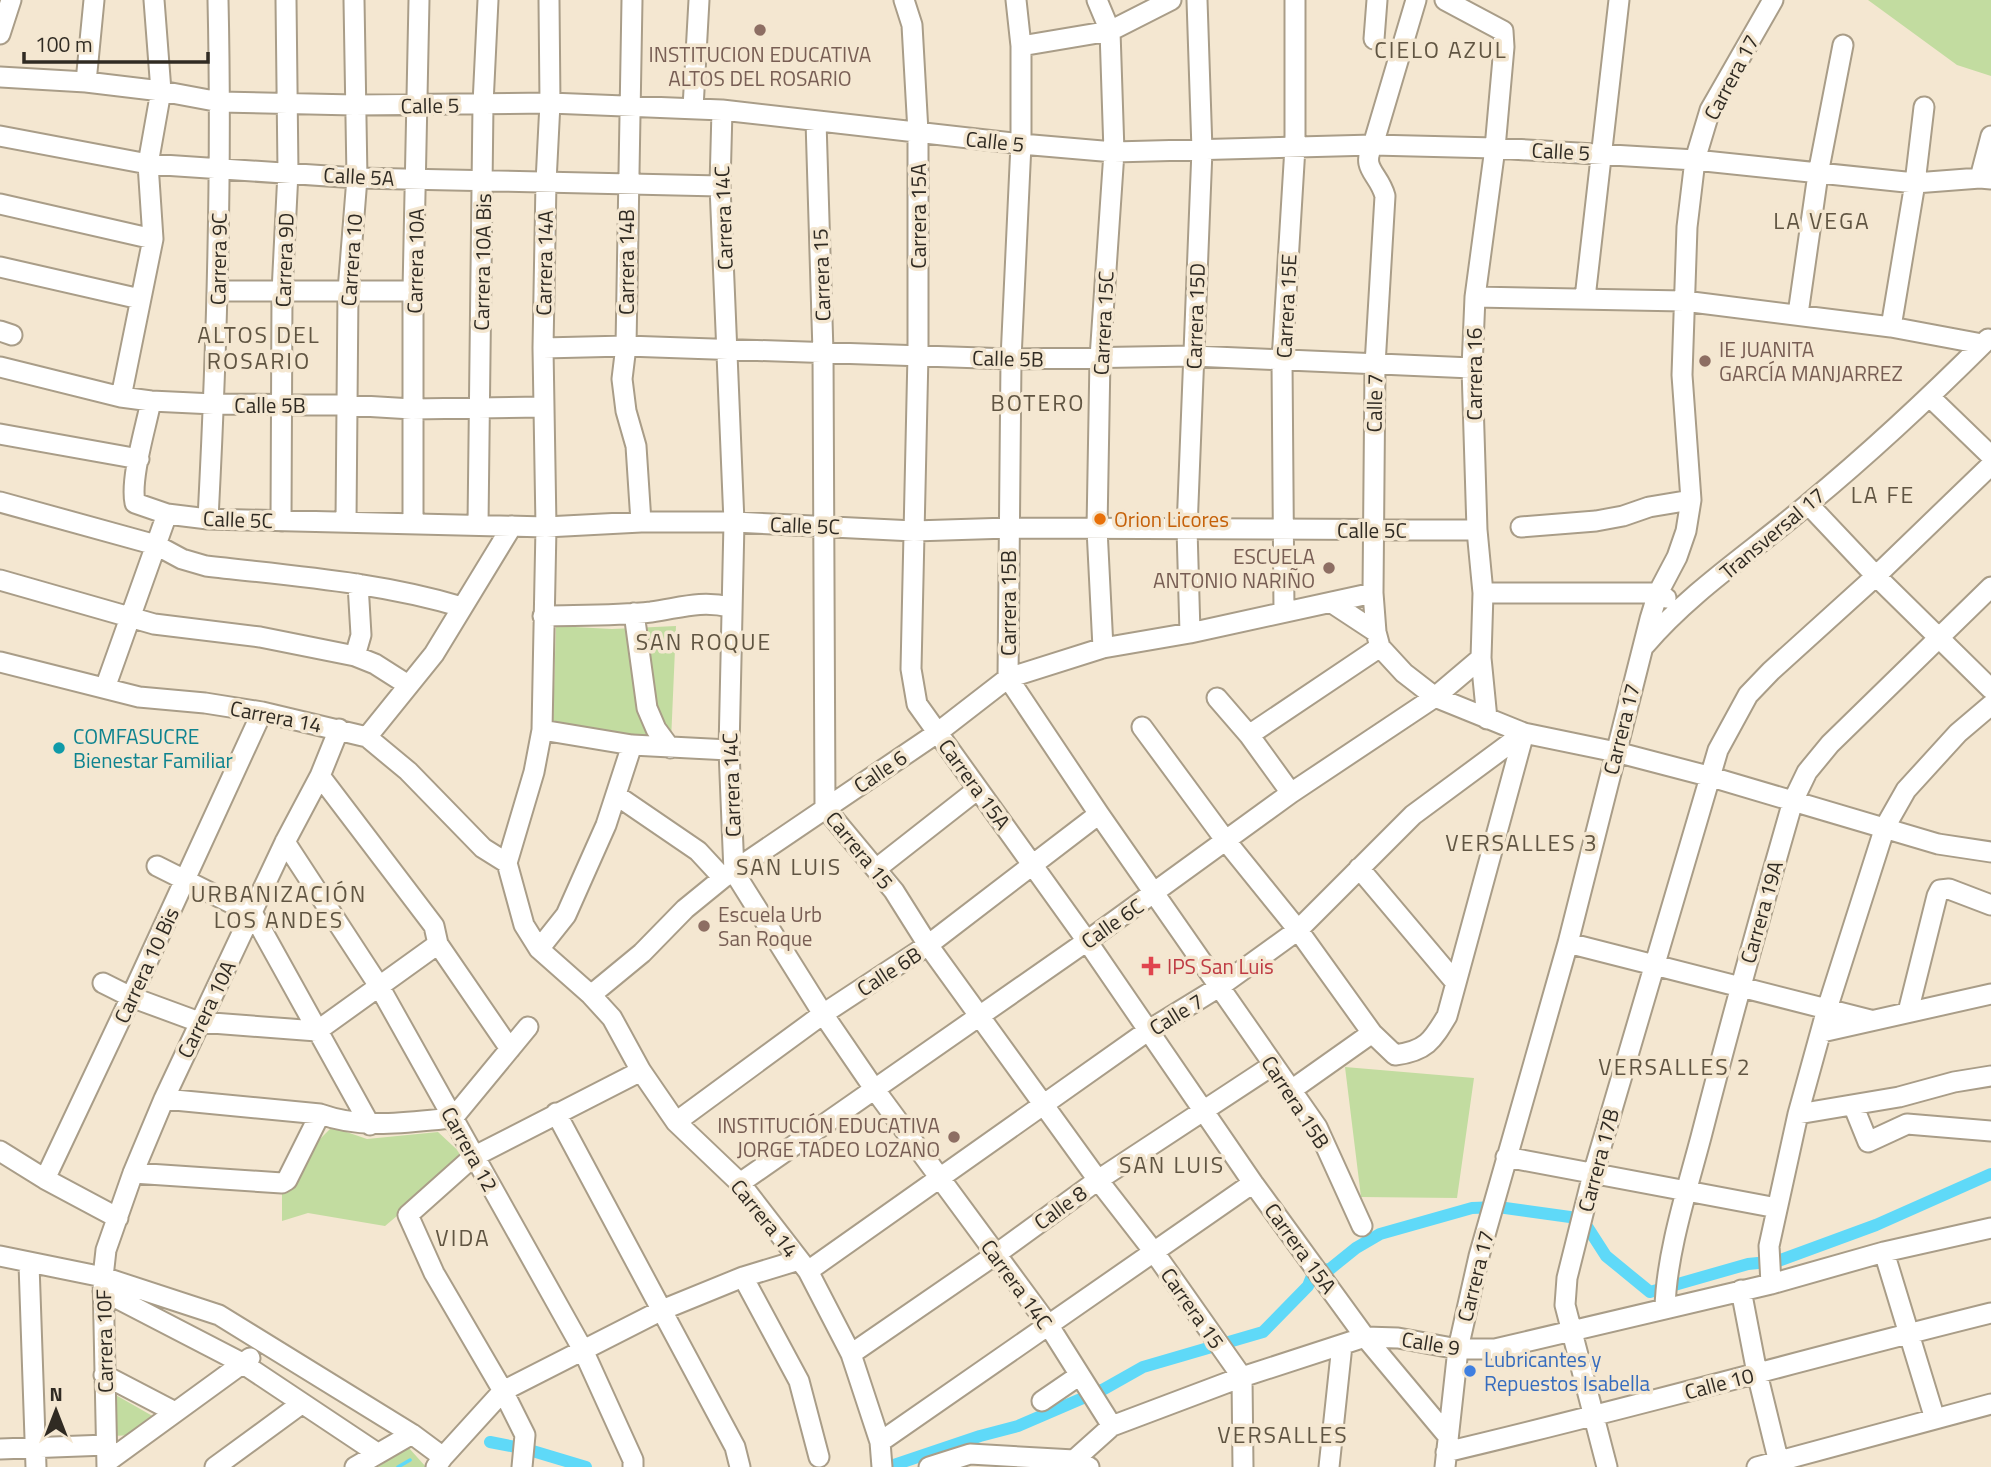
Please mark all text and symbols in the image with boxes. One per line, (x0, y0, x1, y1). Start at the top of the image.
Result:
scale bar (24, 21, 208, 65)
marker: INSTITUCION EDUCATIVA ALTOS DEL ROSARIO (752, 22, 768, 38)
text: 100 m (35, 28, 92, 60)
street label: Carrera 17 (1695, 29, 1767, 125)
district label: CIELO AZUL (1374, 32, 1508, 67)
place label: INSTITUCION EDUCATIVA ALTOS DEL ROSARIO (649, 38, 872, 94)
street label: Calle 5 (400, 88, 460, 122)
street label: Calle 5 (964, 122, 1026, 160)
street label: Calle 5 (1531, 133, 1591, 169)
street label: Calle 5A (323, 158, 396, 194)
street label: Carrera 15A (902, 163, 934, 269)
street label: Carrera 14C (705, 165, 741, 271)
street label: Carrera 10A Bis (465, 193, 499, 331)
district label: LA VEGA (1773, 203, 1871, 238)
street label: Carrera 10A (398, 208, 432, 314)
street label: Carrera 14B (610, 209, 642, 315)
street label: Carrera 14A (527, 210, 561, 316)
street label: Carrera 9C (201, 212, 235, 306)
street label: Carrera 9D (266, 212, 302, 308)
street label: Carrera 10 (332, 213, 370, 307)
street label: Carrera 15 (803, 228, 839, 322)
street label: Carrera 15E (1267, 253, 1305, 359)
street label: Carrera 15D (1177, 262, 1213, 370)
street label: Carrera 15C (1084, 270, 1122, 376)
district label: ALTOS DEL ROSARIO (197, 317, 321, 378)
street label: Carrera 16 (1458, 328, 1490, 420)
place label: IE JUANITA GARCÍA MANJARREZ (1719, 333, 1903, 389)
street label: Calle 5B (972, 341, 1044, 375)
marker: IE JUANITA GARCÍA MANJARREZ (1697, 353, 1713, 369)
street label: Calle 7 (1357, 373, 1391, 433)
district label: BOTERO (990, 385, 1086, 420)
street label: Calle 5B (234, 389, 306, 421)
district label: LA FE (1851, 477, 1915, 512)
street label: Transversal 17 (1712, 479, 1832, 587)
street label: Calle 5C (202, 502, 274, 536)
place label: Orion Licores (1114, 503, 1229, 535)
street label: Calle 5C (769, 508, 841, 542)
marker: Orion Licores (1092, 511, 1108, 527)
street label: Calle 5C (1337, 514, 1407, 546)
place label: ESCUELA ANTONIO NARIÑO (1153, 540, 1315, 596)
street label: Carrera 15B (992, 550, 1024, 656)
marker: ESCUELA ANTONIO NARIÑO (1321, 560, 1337, 576)
district label: SAN ROQUE (636, 624, 772, 659)
street label: Carrera 17 (1594, 680, 1648, 778)
street label: Carrera 14 (227, 691, 325, 741)
place label: COMFASUCRE Bienestar Familiar (73, 720, 233, 776)
street label: Carrera 14C (713, 732, 749, 838)
street label: Carrera 15A (931, 732, 1019, 836)
marker: COMFASUCRE Bienestar Familiar (51, 740, 67, 756)
street label: Calle 6 (847, 741, 913, 801)
street label: Carrera 15 (818, 804, 902, 896)
district label: VERSALLES 3 (1445, 825, 1599, 860)
district label: SAN LUIS (736, 849, 842, 884)
street label: Carrera 19A (1731, 857, 1791, 967)
district label: URBANIZACIÓN LOS ANDES (191, 876, 367, 937)
street label: Calle 6C (1074, 890, 1150, 956)
place label: Escuela Urb San Roque (718, 898, 822, 954)
street label: Carrera 10 Bis (105, 902, 187, 1028)
marker: Escuela Urb San Roque (696, 918, 712, 934)
street label: Calle 6B (850, 938, 928, 1004)
place label: IPS San Luis (1167, 950, 1274, 982)
street label: Carrera 10A (169, 954, 244, 1063)
marker: IPS San Luis (1141, 956, 1161, 976)
street label: Calle 7 (1143, 985, 1209, 1043)
street label: Carrera 15B (1254, 1049, 1338, 1155)
district label: VERSALLES 2 (1598, 1049, 1752, 1084)
street label: Carrera 12 (434, 1101, 506, 1197)
street label: Carrera 17B (1569, 1105, 1627, 1215)
place label: INSTITUCIÓN EDUCATIVA JORGE TADEO LOZANO (717, 1109, 940, 1165)
marker: INSTITUCIÓN EDUCATIVA JORGE TADEO LOZANO (946, 1129, 962, 1145)
district label: SAN LUIS (1119, 1147, 1225, 1182)
street label: Carrera 14 (723, 1172, 807, 1264)
street label: Calle 8 (1027, 1177, 1093, 1237)
street label: Carrera 15A (1257, 1196, 1345, 1300)
district label: VIDA (435, 1220, 491, 1255)
street label: Carrera 17 (1448, 1227, 1502, 1325)
street label: Carrera 14C (973, 1232, 1061, 1336)
street label: Carrera 15 (1153, 1261, 1233, 1355)
street label: Carrera 10F (87, 1289, 121, 1393)
street label: Calle 9 (1400, 1323, 1462, 1363)
place label: Lubricantes y Repuestos Isabella (1484, 1343, 1651, 1399)
street label: Calle 10 (1681, 1358, 1757, 1408)
marker: Lubricantes y Repuestos Isabella (1462, 1363, 1478, 1379)
north arrow (21, 1376, 91, 1446)
text: N (49, 1379, 63, 1408)
district label: VERSALLES (1217, 1417, 1349, 1452)

